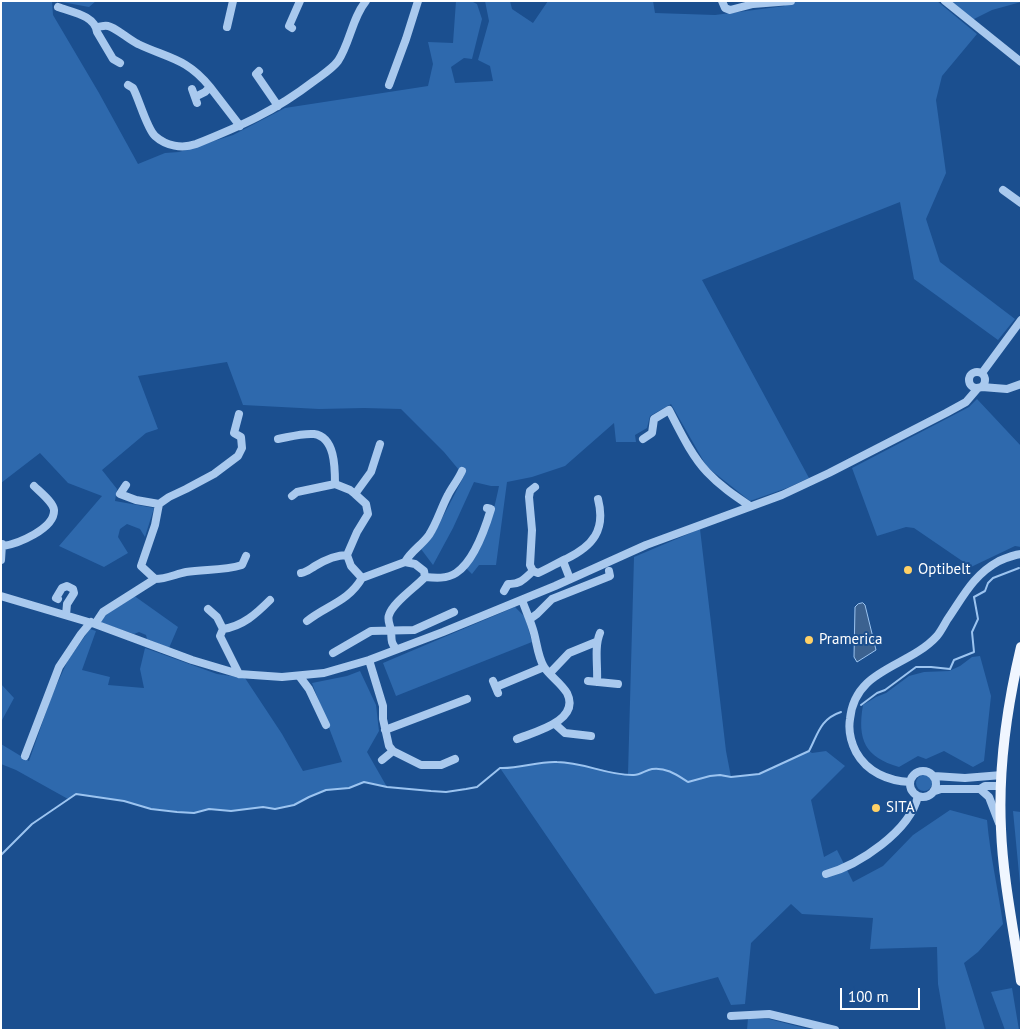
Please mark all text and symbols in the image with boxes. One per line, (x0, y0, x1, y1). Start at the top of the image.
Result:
place label: Optibelt (918, 561, 971, 579)
marker: Optibelt (902, 564, 914, 576)
place label: Pramerica (819, 631, 883, 649)
marker: Pramerica (803, 634, 815, 646)
place label: SITA (886, 799, 914, 817)
marker: SITA (870, 802, 882, 814)
scale bar (842, 978, 922, 1010)
text: 100 m (848, 987, 889, 1006)

